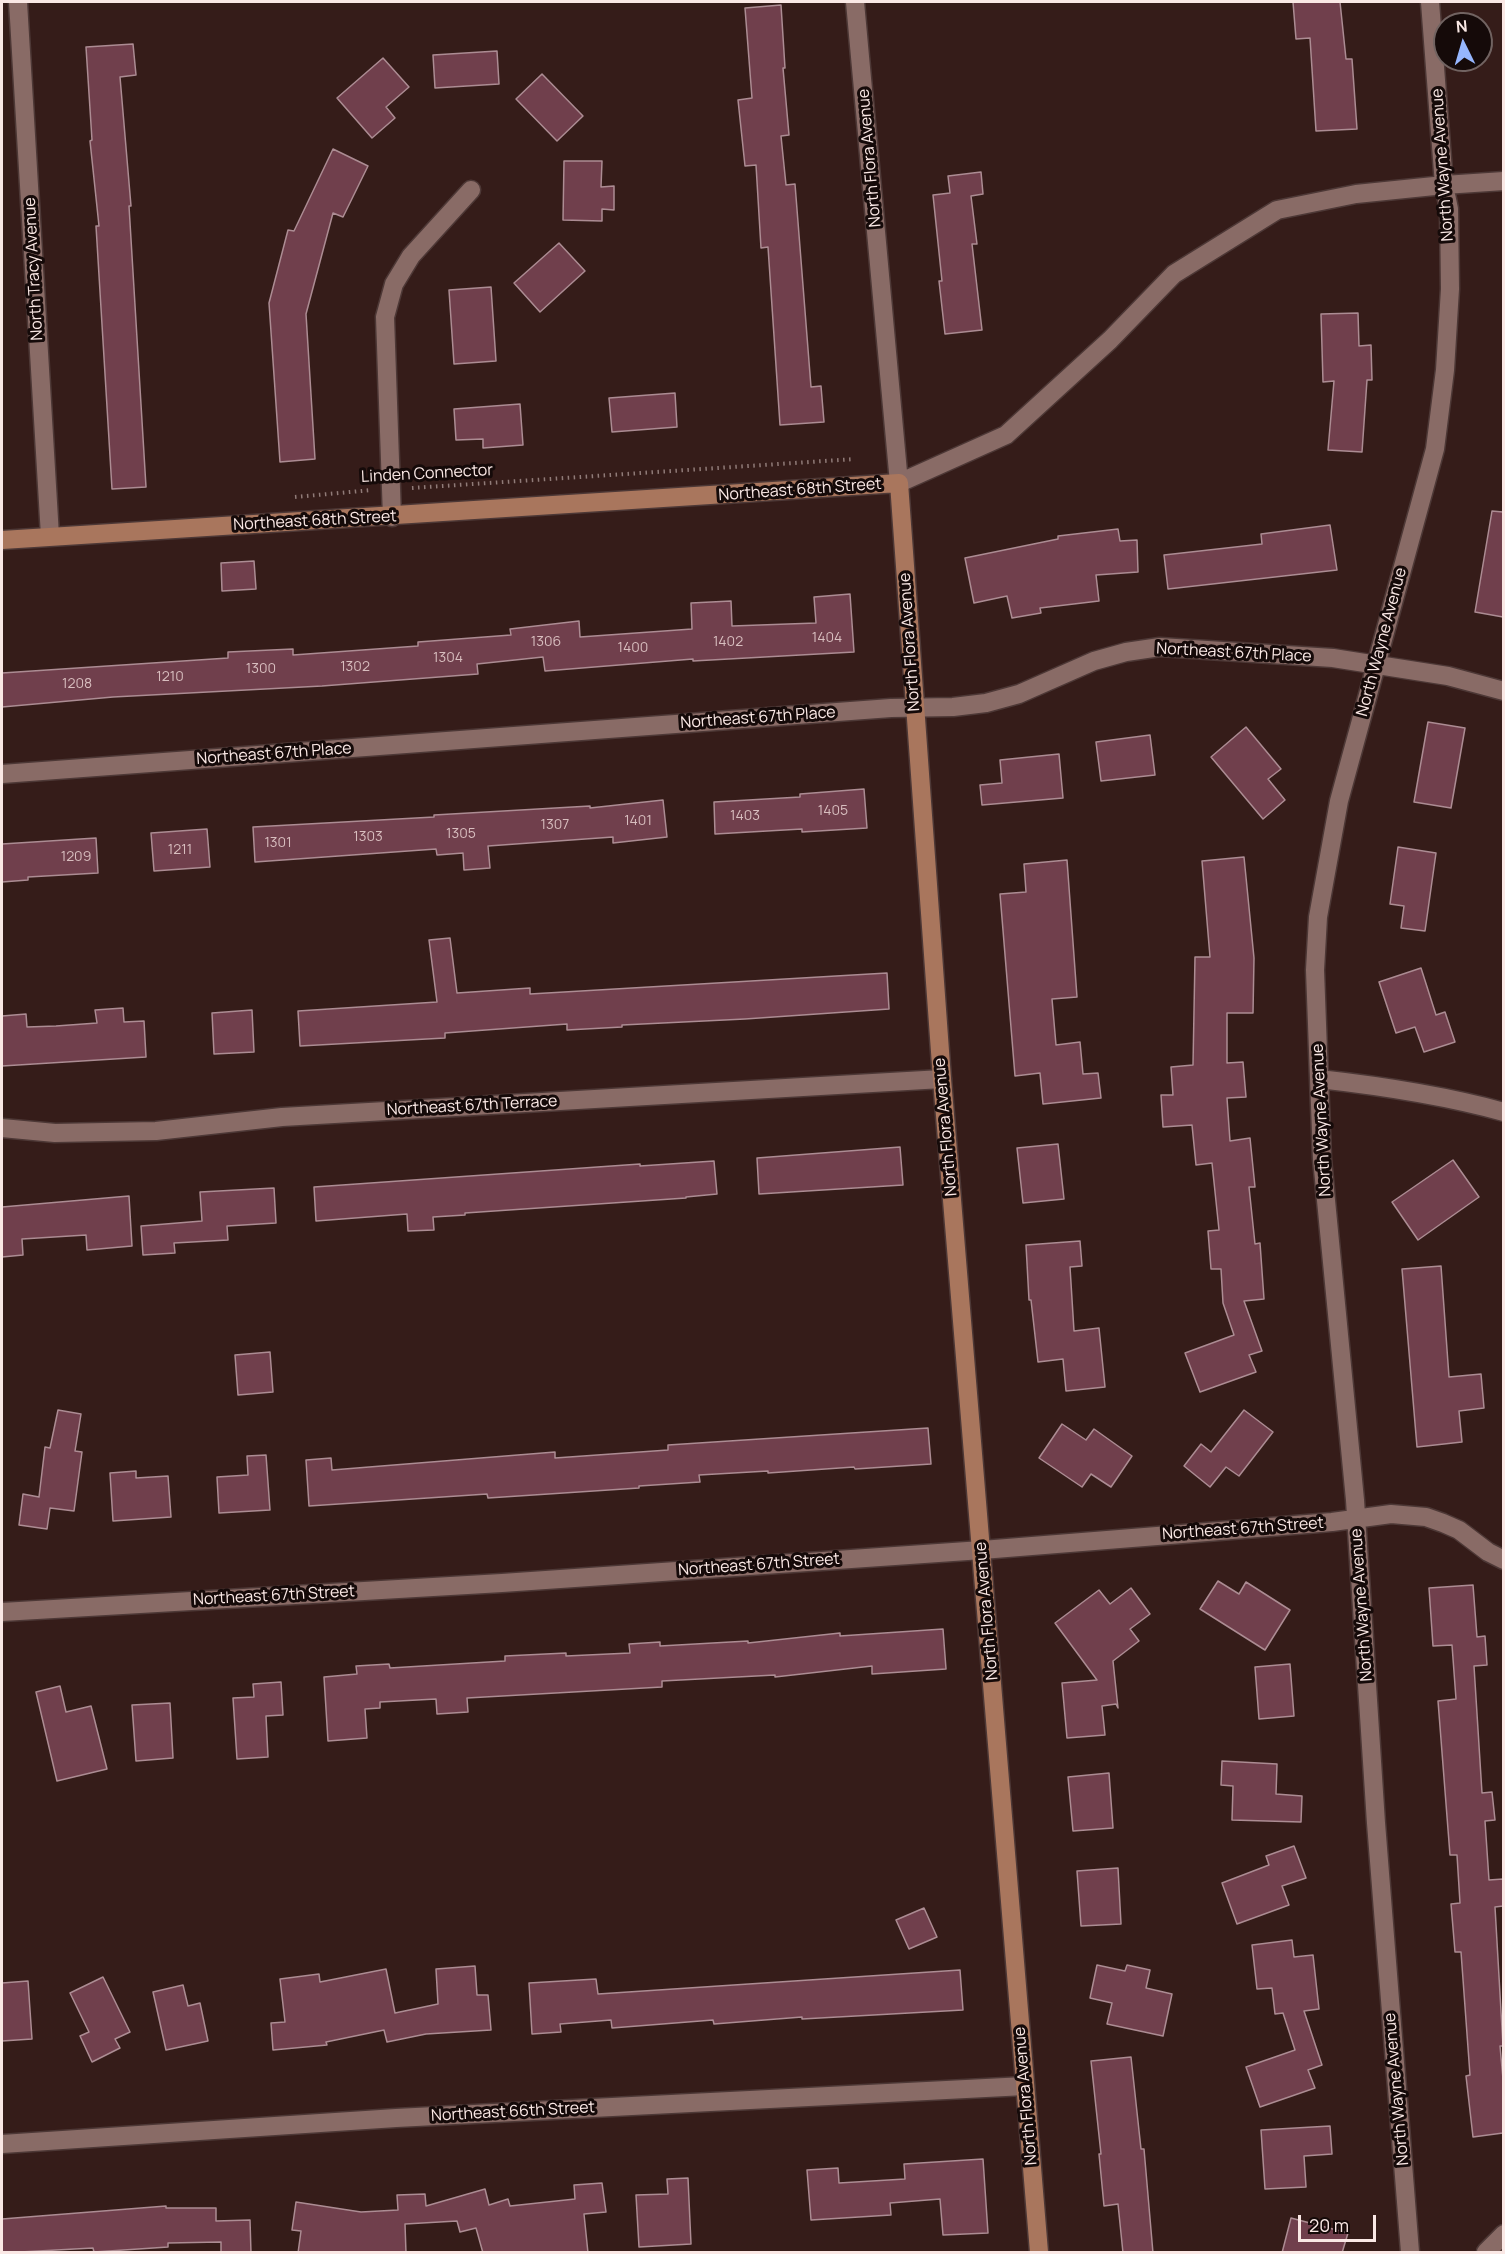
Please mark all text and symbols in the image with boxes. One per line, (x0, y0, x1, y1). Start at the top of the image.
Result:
north arrow (1433, 12, 1493, 72)
text: N (1455, 15, 1468, 38)
street label: North Flora Avenue (854, 88, 886, 228)
street label: North Wayne Avenue (1428, 88, 1458, 242)
street label: North Tracy Avenue (21, 197, 47, 341)
street label: Linden Connector (361, 461, 493, 487)
street label: Northeast 68th Street (718, 475, 882, 505)
street label: Northeast 68th Street (233, 507, 397, 535)
street label: North Wayne Avenue (1353, 566, 1411, 718)
street label: North Flora Avenue (896, 572, 924, 712)
house number: 1404 (812, 630, 842, 646)
house number: 1306 (531, 634, 561, 650)
house number: 1402 (713, 634, 743, 650)
street label: Northeast 67th Place (1156, 639, 1312, 667)
house number: 1400 (618, 640, 648, 656)
house number: 1304 (433, 650, 463, 666)
house number: 1302 (340, 659, 370, 675)
house number: 1300 (246, 661, 276, 677)
house number: 1210 (156, 669, 184, 685)
house number: 1208 (62, 676, 92, 692)
street label: Northeast 67th Place (680, 703, 836, 733)
street label: Northeast 67th Place (196, 739, 352, 769)
house number: 1405 (818, 803, 848, 819)
house number: 1403 (730, 808, 760, 824)
house number: 1401 (624, 813, 652, 829)
house number: 1307 (541, 817, 569, 833)
house number: 1305 (446, 826, 476, 842)
house number: 1303 (353, 829, 383, 845)
house number: 1301 (264, 835, 292, 851)
house number: 1211 (168, 842, 192, 858)
house number: 1209 (61, 849, 91, 865)
street label: North Wayne Avenue (1308, 1043, 1336, 1197)
street label: North Flora Avenue (930, 1057, 962, 1197)
street label: Northeast 67th Terrace (386, 1092, 558, 1120)
street label: Northeast 67th Street (1161, 1514, 1325, 1544)
street label: North Wayne Avenue (1347, 1528, 1377, 1682)
street label: North Flora Avenue (971, 1541, 1003, 1681)
street label: Northeast 67th Street (677, 1550, 841, 1580)
street label: Northeast 67th Street (192, 1582, 356, 1610)
street label: North Wayne Avenue (1381, 2012, 1413, 2166)
street label: North Flora Avenue (1010, 2026, 1042, 2166)
street label: Northeast 66th Street (431, 2098, 595, 2126)
scale bar (1301, 2203, 1379, 2241)
text: 20 m (1309, 2213, 1349, 2237)

